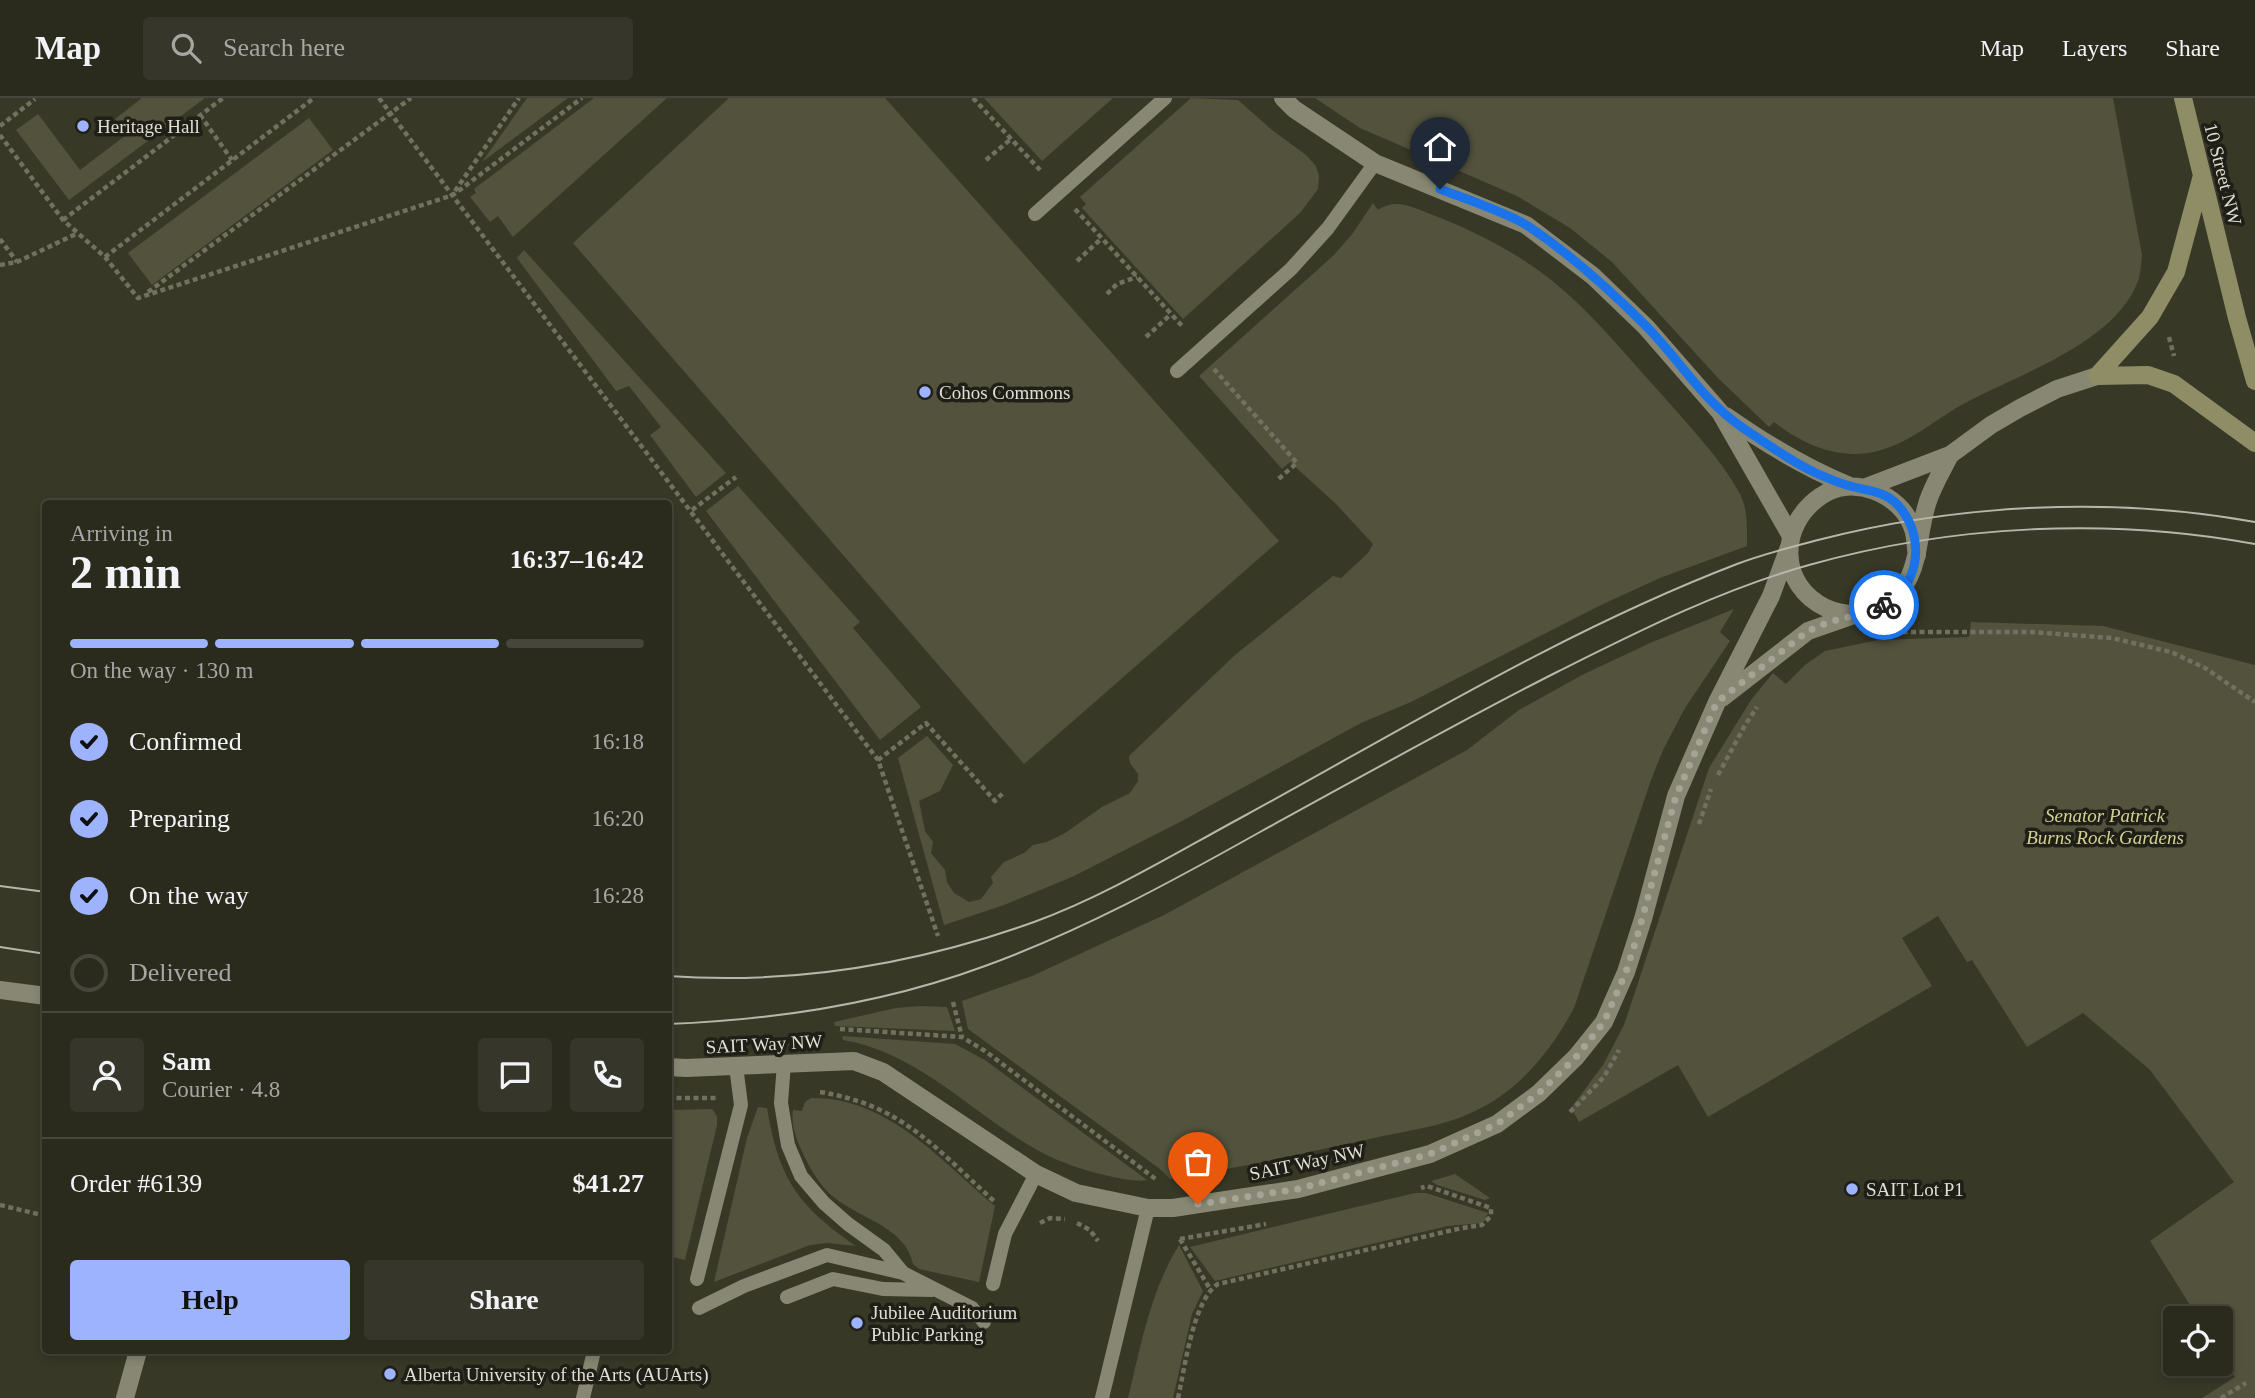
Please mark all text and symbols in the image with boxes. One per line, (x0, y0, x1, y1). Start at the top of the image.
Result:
search box (143, 17, 633, 80)
icon: search (167, 29, 205, 67)
text: Map (35, 30, 101, 66)
text: Search here (223, 33, 345, 62)
text: Map (1980, 35, 2024, 61)
text: Layers (2062, 35, 2127, 61)
text: Share (2165, 35, 2220, 61)
place label: Heritage Hall (97, 116, 200, 137)
pin (1410, 117, 1470, 189)
marker: Heritage Hall (75, 118, 91, 134)
street label: 10 Street NW (2200, 121, 2246, 227)
icon: home (1421, 128, 1459, 166)
place label: Cohos Commons (939, 382, 1070, 403)
marker: Cohos Commons (917, 384, 933, 400)
text: Arriving in (70, 521, 173, 546)
text: 16:37–16:42 (510, 545, 644, 574)
text: 2 min (70, 547, 181, 598)
courier (1849, 570, 1919, 640)
icon: bike (1865, 586, 1903, 624)
text: On the way · 130 m (70, 658, 253, 683)
icon: check (70, 723, 108, 761)
text: Confirmed (129, 727, 242, 756)
text: 16:18 (592, 729, 644, 754)
icon: check (70, 800, 108, 838)
text: Preparing (129, 804, 230, 833)
park label: Senator Patrick Burns Rock Gardens (2026, 805, 2184, 848)
text: 16:20 (592, 806, 644, 831)
icon: check (70, 877, 108, 915)
text: On the way (129, 881, 249, 910)
text: 16:28 (592, 883, 644, 908)
text: Delivered (129, 958, 232, 987)
street label: SAIT Way NW (705, 1030, 823, 1058)
button: person (70, 1038, 144, 1112)
button: chat (478, 1038, 552, 1112)
button: phone (570, 1038, 644, 1112)
text: Sam (162, 1047, 211, 1076)
text: Courier · 4.8 (162, 1077, 280, 1102)
pin (1168, 1132, 1228, 1204)
street label: SAIT Way NW (1248, 1140, 1366, 1184)
icon: bag (1179, 1143, 1217, 1181)
text: Order #6139 (70, 1169, 202, 1198)
text: $41.27 (573, 1169, 644, 1198)
place label: SAIT Lot P1 (1866, 1179, 1964, 1200)
marker: SAIT Lot P1 (1844, 1181, 1860, 1197)
button: Help (70, 1260, 350, 1340)
button: Share (364, 1260, 644, 1340)
place label: Jubilee Auditorium Public Parking (871, 1302, 1017, 1345)
map controls (2163, 1306, 2233, 1376)
button: locate (2163, 1306, 2233, 1376)
marker: Jubilee Auditorium Public Parking (849, 1315, 865, 1331)
place label: Alberta University of the Arts (AUArts) (404, 1364, 708, 1386)
marker: Alberta University of the Arts (AUArts) (382, 1366, 398, 1382)

